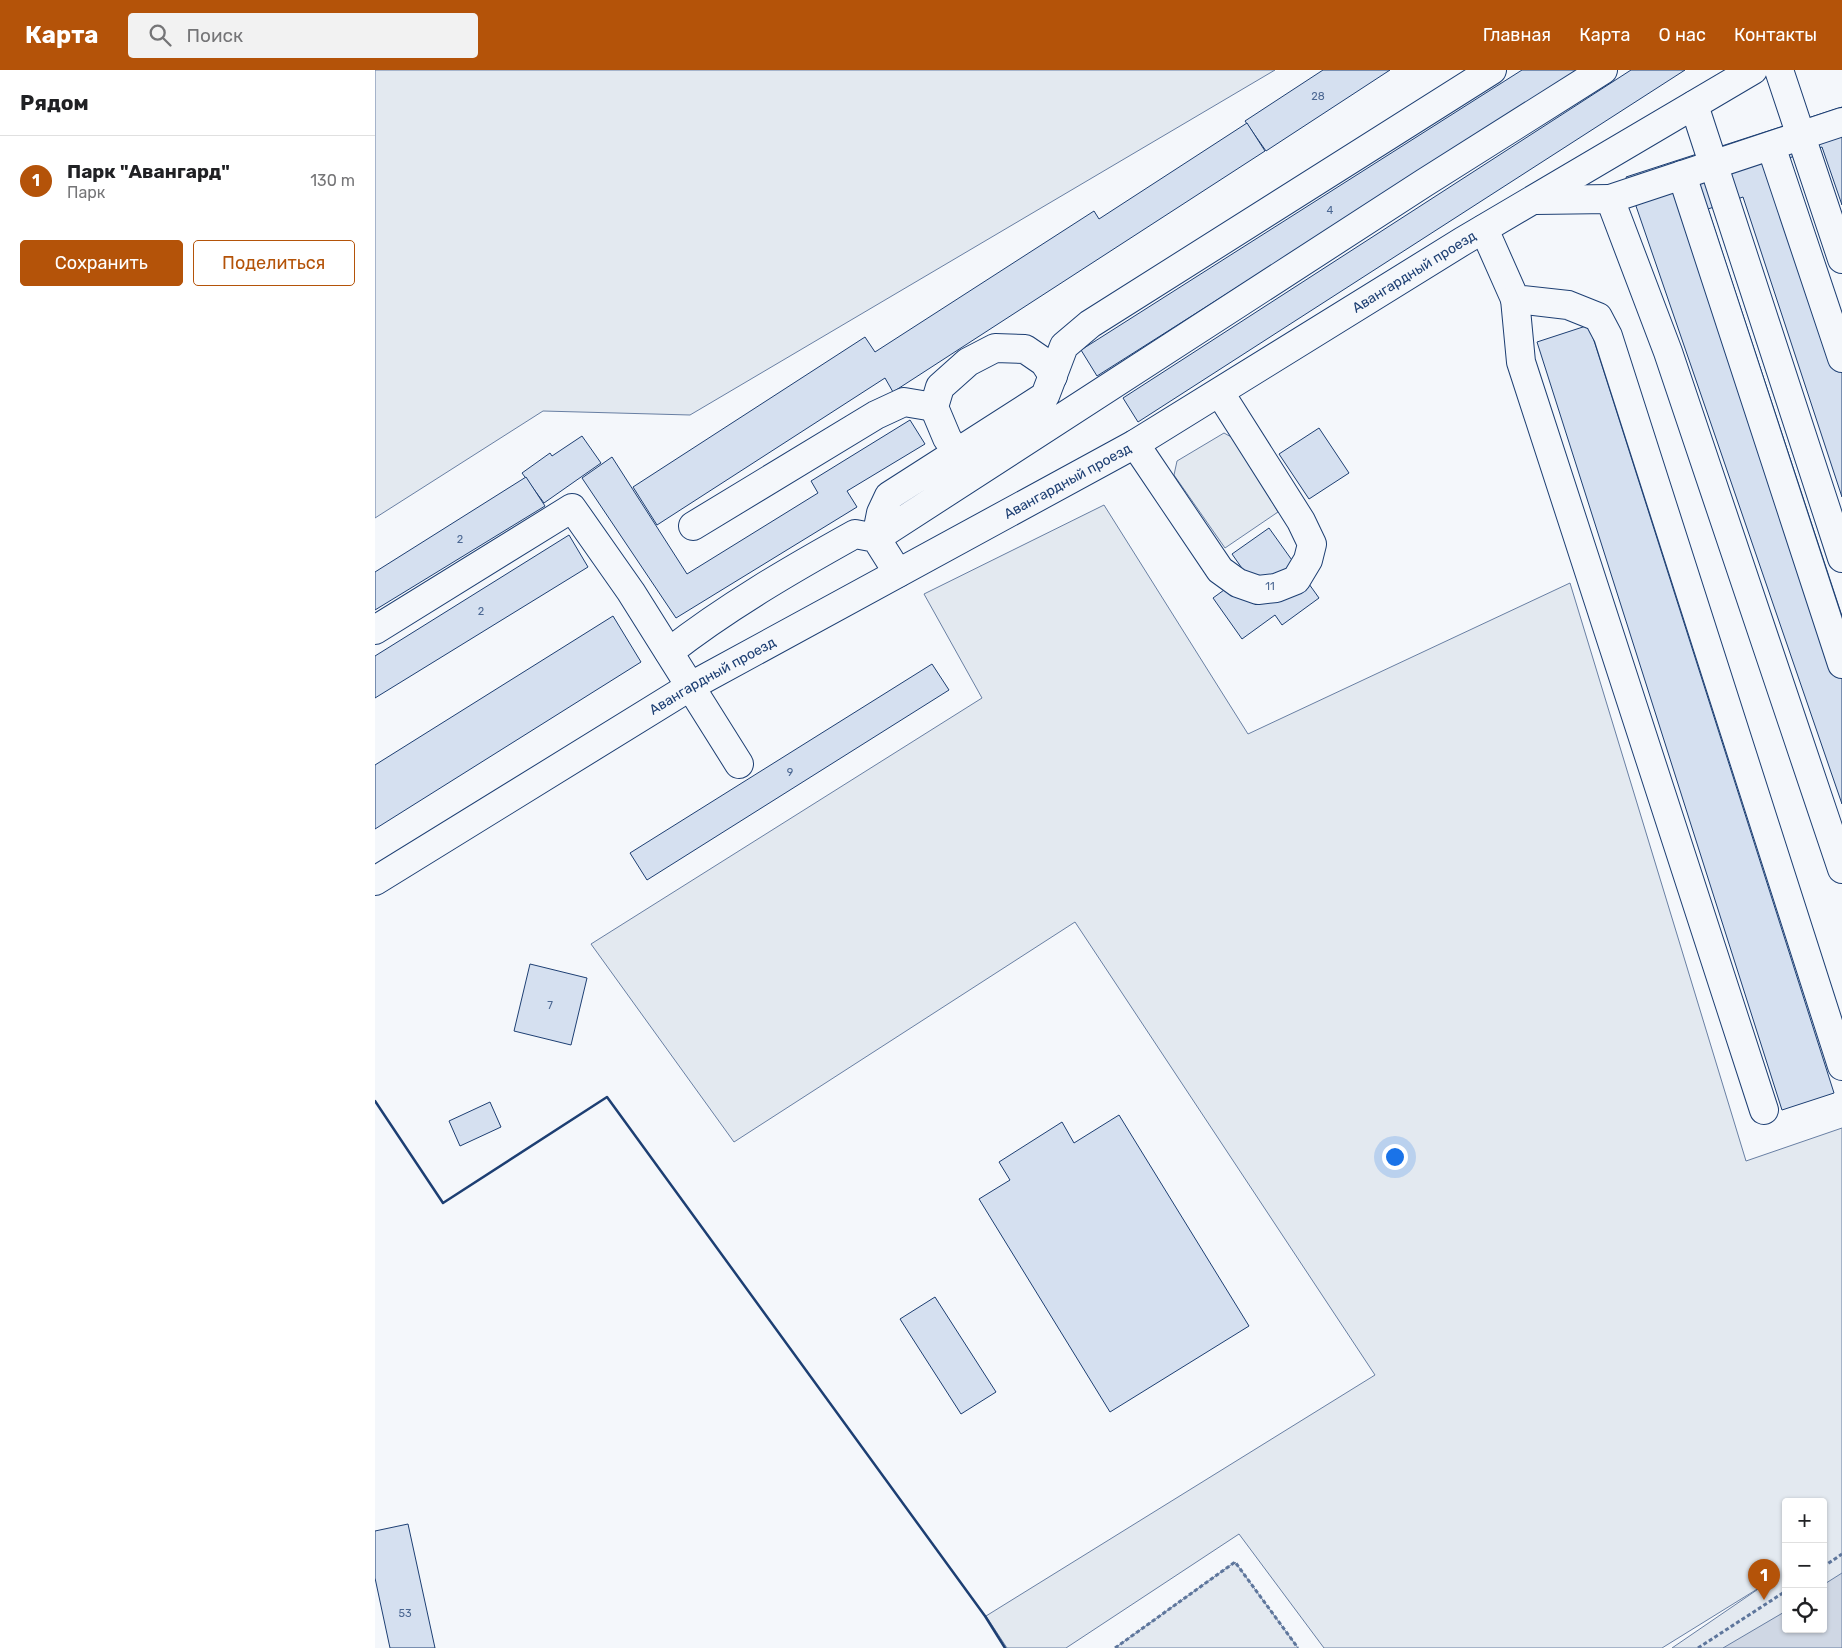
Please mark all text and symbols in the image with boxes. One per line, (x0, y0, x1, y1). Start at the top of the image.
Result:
search box (128, 13, 478, 58)
text: Карта (25, 21, 98, 49)
icon: search (146, 21, 174, 49)
text: Поиск (186, 24, 243, 47)
text: Главная (1483, 24, 1551, 46)
text: Карта (1579, 24, 1631, 46)
text: О нас (1659, 24, 1706, 46)
text: Контакты (1734, 24, 1817, 46)
text: Рядом (20, 90, 89, 115)
house number: 28 (1311, 90, 1325, 103)
text: Парк "Авангард" (67, 160, 230, 183)
text: 1 (32, 171, 40, 190)
text: 130 m (310, 171, 355, 190)
text: Парк (67, 183, 105, 202)
house number: 4 (1327, 204, 1334, 217)
street label: Авангардный проезд (1349, 227, 1479, 316)
button: Сохранить (20, 240, 183, 286)
button: Поделиться (193, 240, 355, 286)
street label: Авангардный проезд (1001, 439, 1134, 522)
house number: 2 (457, 533, 463, 546)
house number: 11 (1265, 580, 1275, 593)
house number: 2 (478, 605, 484, 618)
street label: Авангардный проезд (646, 633, 778, 718)
house number: 9 (787, 766, 793, 779)
house number: 7 (547, 999, 553, 1012)
your location (1382, 1144, 1408, 1170)
map controls (1782, 1498, 1827, 1633)
button: + (1782, 1498, 1827, 1543)
button: − (1782, 1543, 1827, 1588)
pin: 1 (1748, 1559, 1780, 1600)
button: locate (1782, 1588, 1827, 1633)
house number: 53 (398, 1607, 412, 1620)

